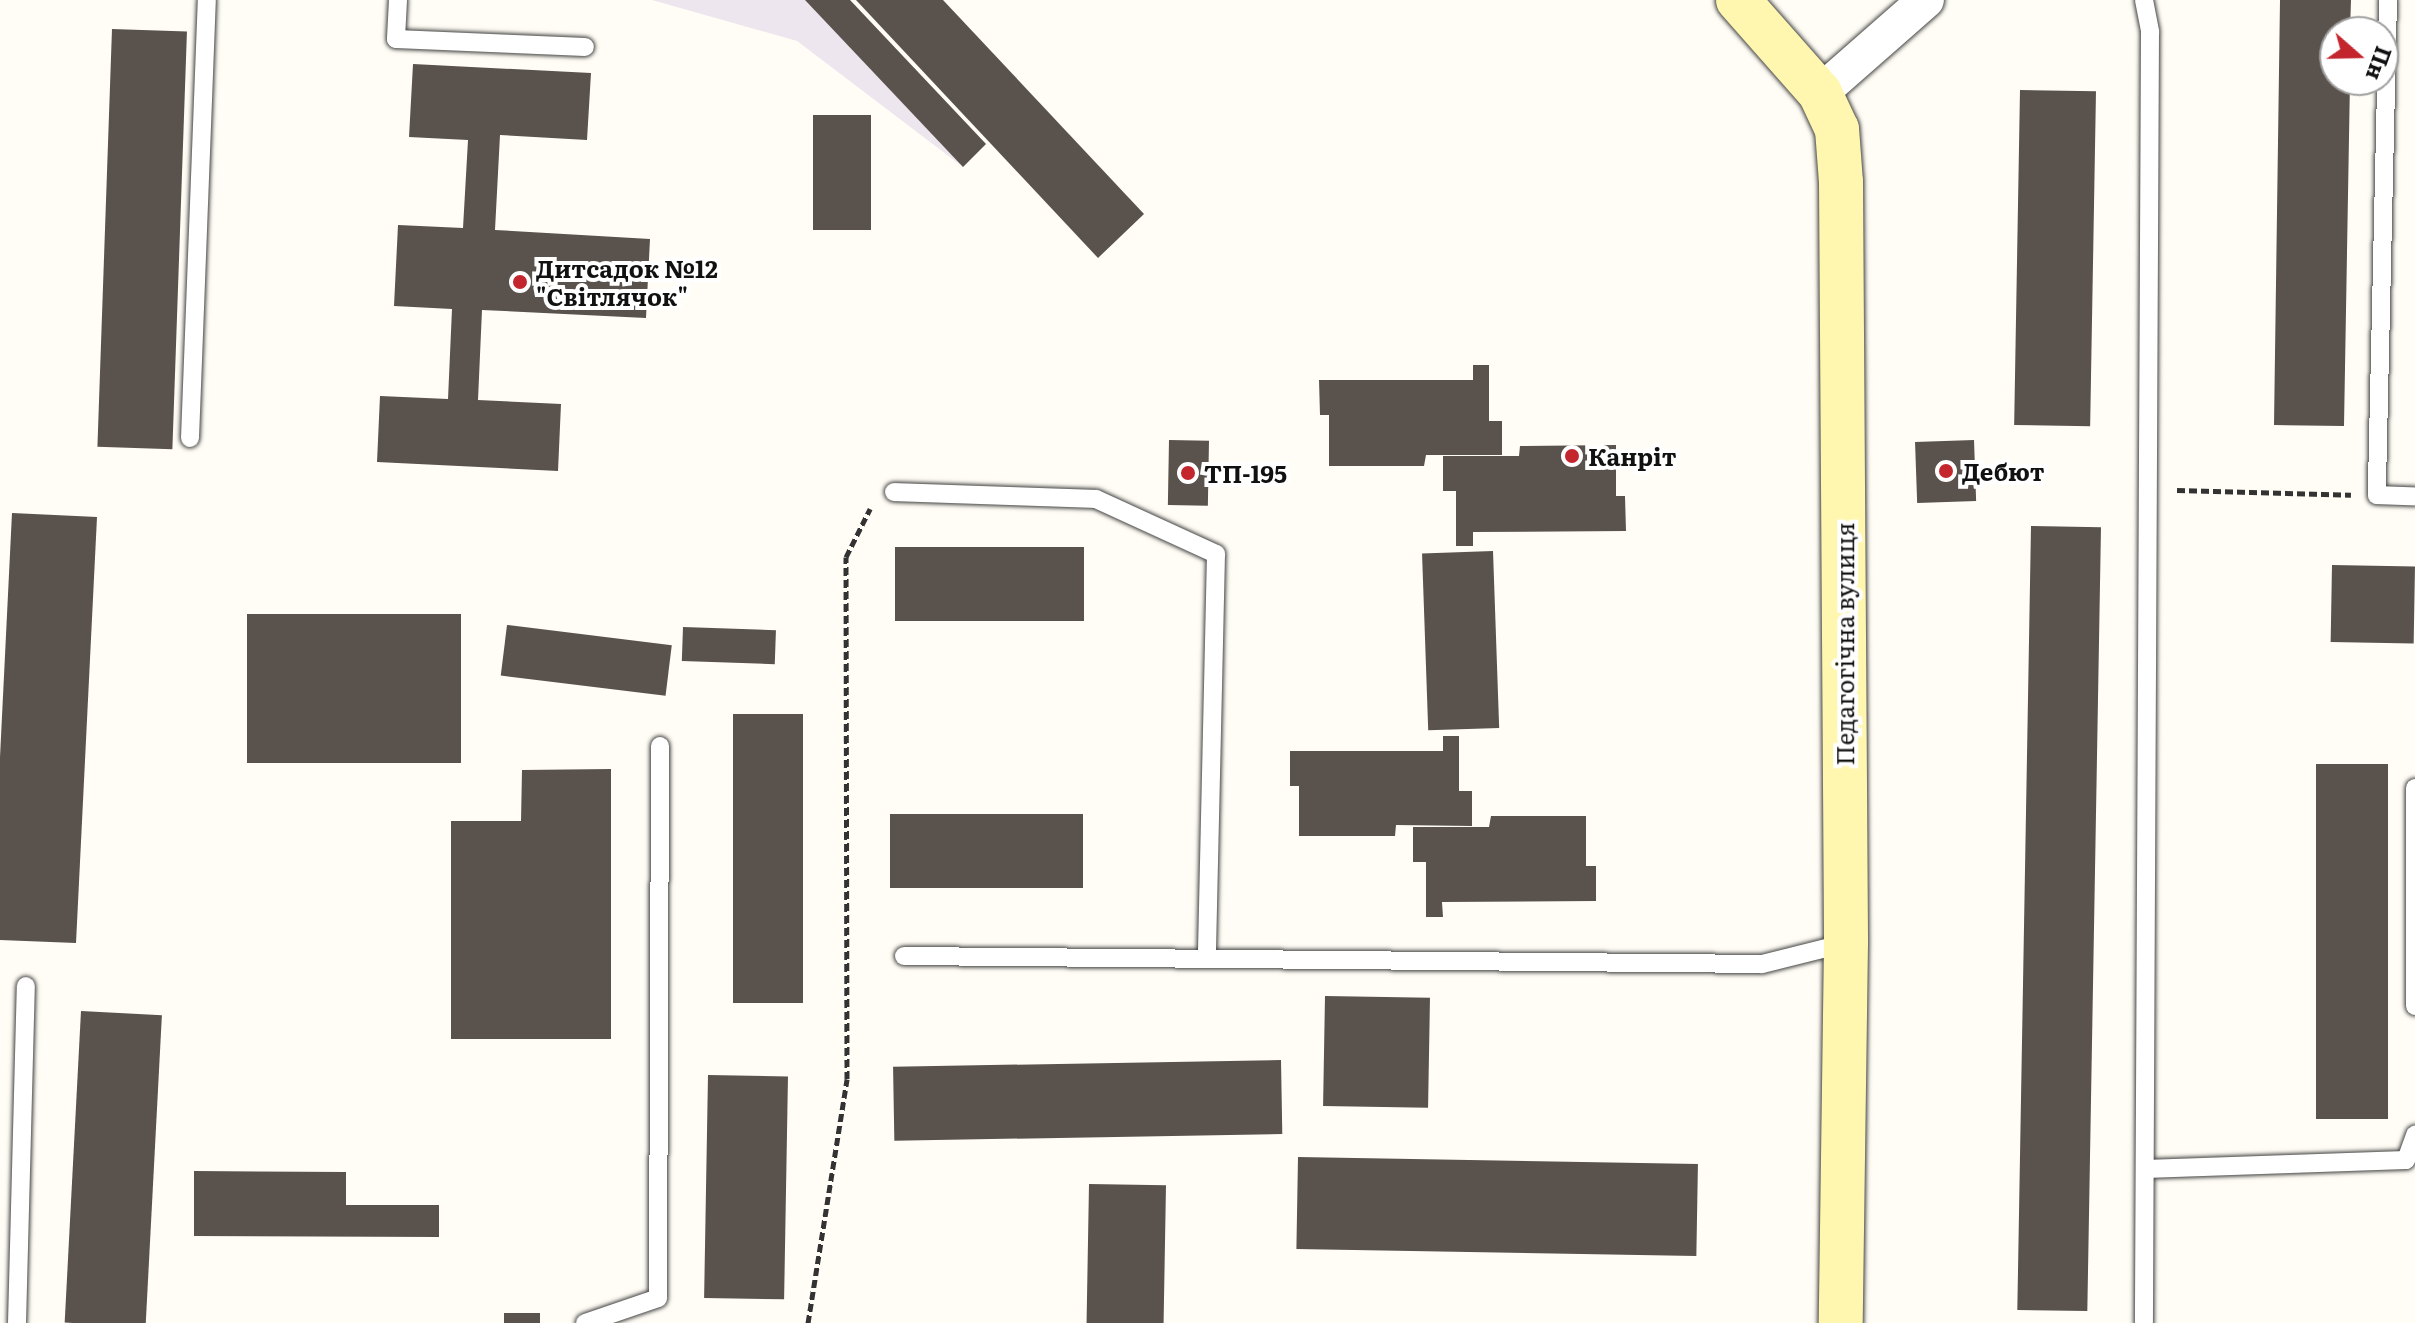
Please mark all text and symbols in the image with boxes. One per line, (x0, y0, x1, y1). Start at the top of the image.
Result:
north arrow (2319, 16, 2399, 96)
text: Пн (2359, 42, 2401, 85)
place label: Дитсадок №12 "Світлячок" (536, 254, 718, 310)
marker: Дитсадок №12 "Світлячок" (511, 273, 529, 291)
place label: Канріт (1588, 442, 1677, 470)
marker: Канріт (1563, 447, 1581, 465)
place label: Дебют (1962, 457, 2045, 485)
place label: ТП-195 (1204, 459, 1287, 487)
marker: Дебют (1937, 462, 1955, 480)
marker: ТП-195 (1179, 464, 1197, 482)
street label: Педагогічна вулиця (1830, 522, 1858, 766)

